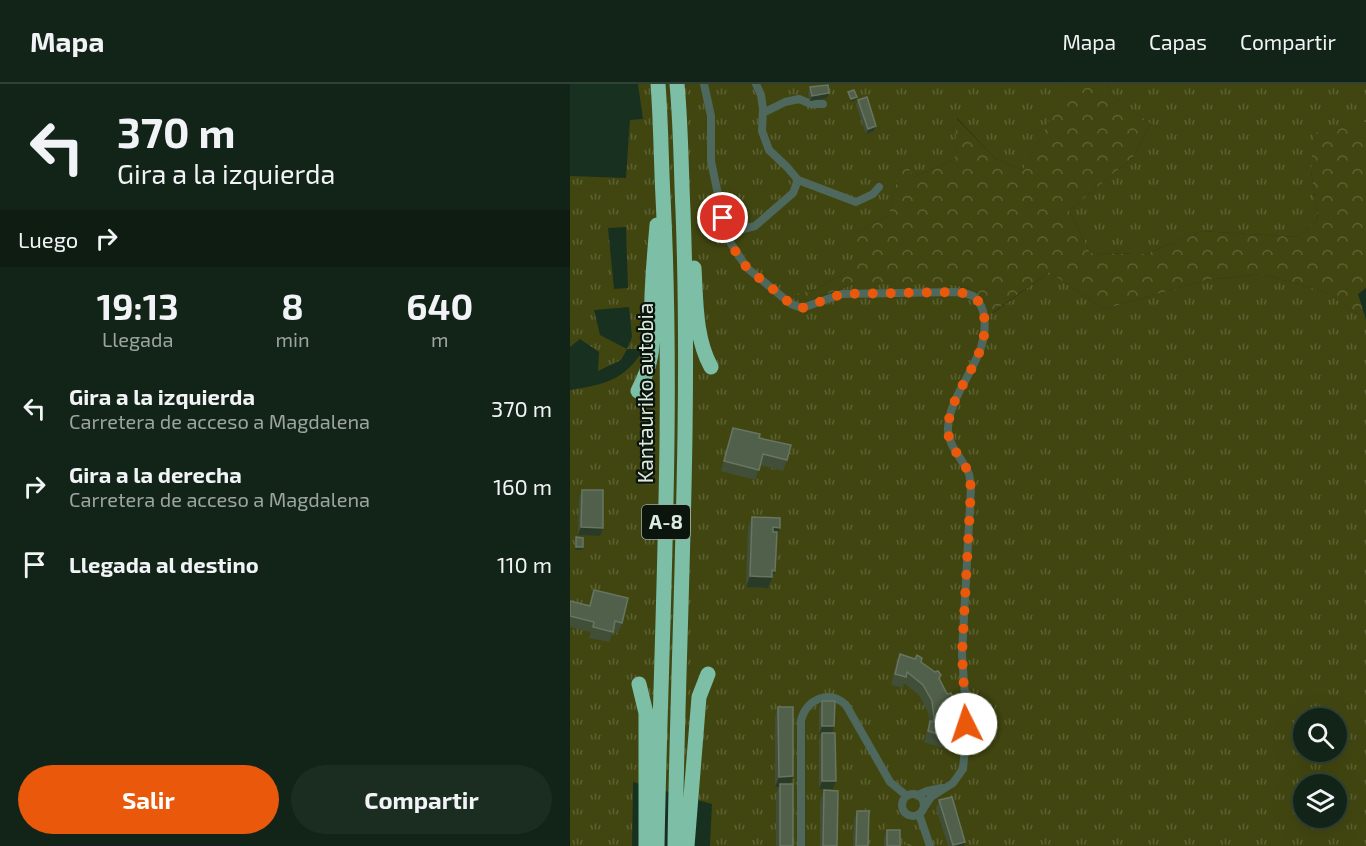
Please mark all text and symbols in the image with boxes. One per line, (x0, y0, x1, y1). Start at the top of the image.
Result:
text: Mapa (30, 24, 104, 58)
text: Mapa (1062, 29, 1116, 54)
text: Capas (1149, 29, 1207, 54)
text: Compartir (1240, 29, 1336, 54)
text: 370 m (117, 106, 236, 156)
icon: left (18, 108, 96, 186)
text: Gira a la izquierda (117, 157, 335, 189)
pin (697, 192, 748, 243)
icon: arrive (706, 201, 739, 234)
icon: right (90, 222, 123, 255)
text: Luego (18, 226, 78, 252)
text: 19:13 (97, 284, 179, 327)
text: 8 (281, 284, 304, 327)
text: 640 (406, 284, 473, 327)
street label: Kantauriko autobia (632, 303, 657, 483)
text: Llegada (102, 327, 173, 351)
text: min (275, 327, 310, 351)
text: m (431, 327, 449, 351)
text: Gira a la izquierda (69, 383, 255, 409)
icon: left (18, 392, 51, 425)
text: 370 m (491, 395, 552, 421)
text: Carretera de acceso a Magdalena (69, 409, 370, 433)
text: Gira a la derecha (69, 461, 242, 487)
icon: right (18, 470, 51, 503)
text: 160 m (493, 473, 552, 499)
text: Carretera de acceso a Magdalena (69, 487, 370, 511)
road number: A-8 (642, 505, 690, 539)
icon: arrive (18, 548, 51, 581)
text: Llegada al destino (69, 551, 259, 577)
text: 110 m (497, 551, 552, 577)
position arrow (934, 692, 998, 756)
map controls (1293, 708, 1347, 828)
button: search (1293, 708, 1347, 762)
button: Salir (18, 765, 279, 834)
button: Compartir (291, 765, 552, 834)
button: layers (1293, 774, 1347, 828)

